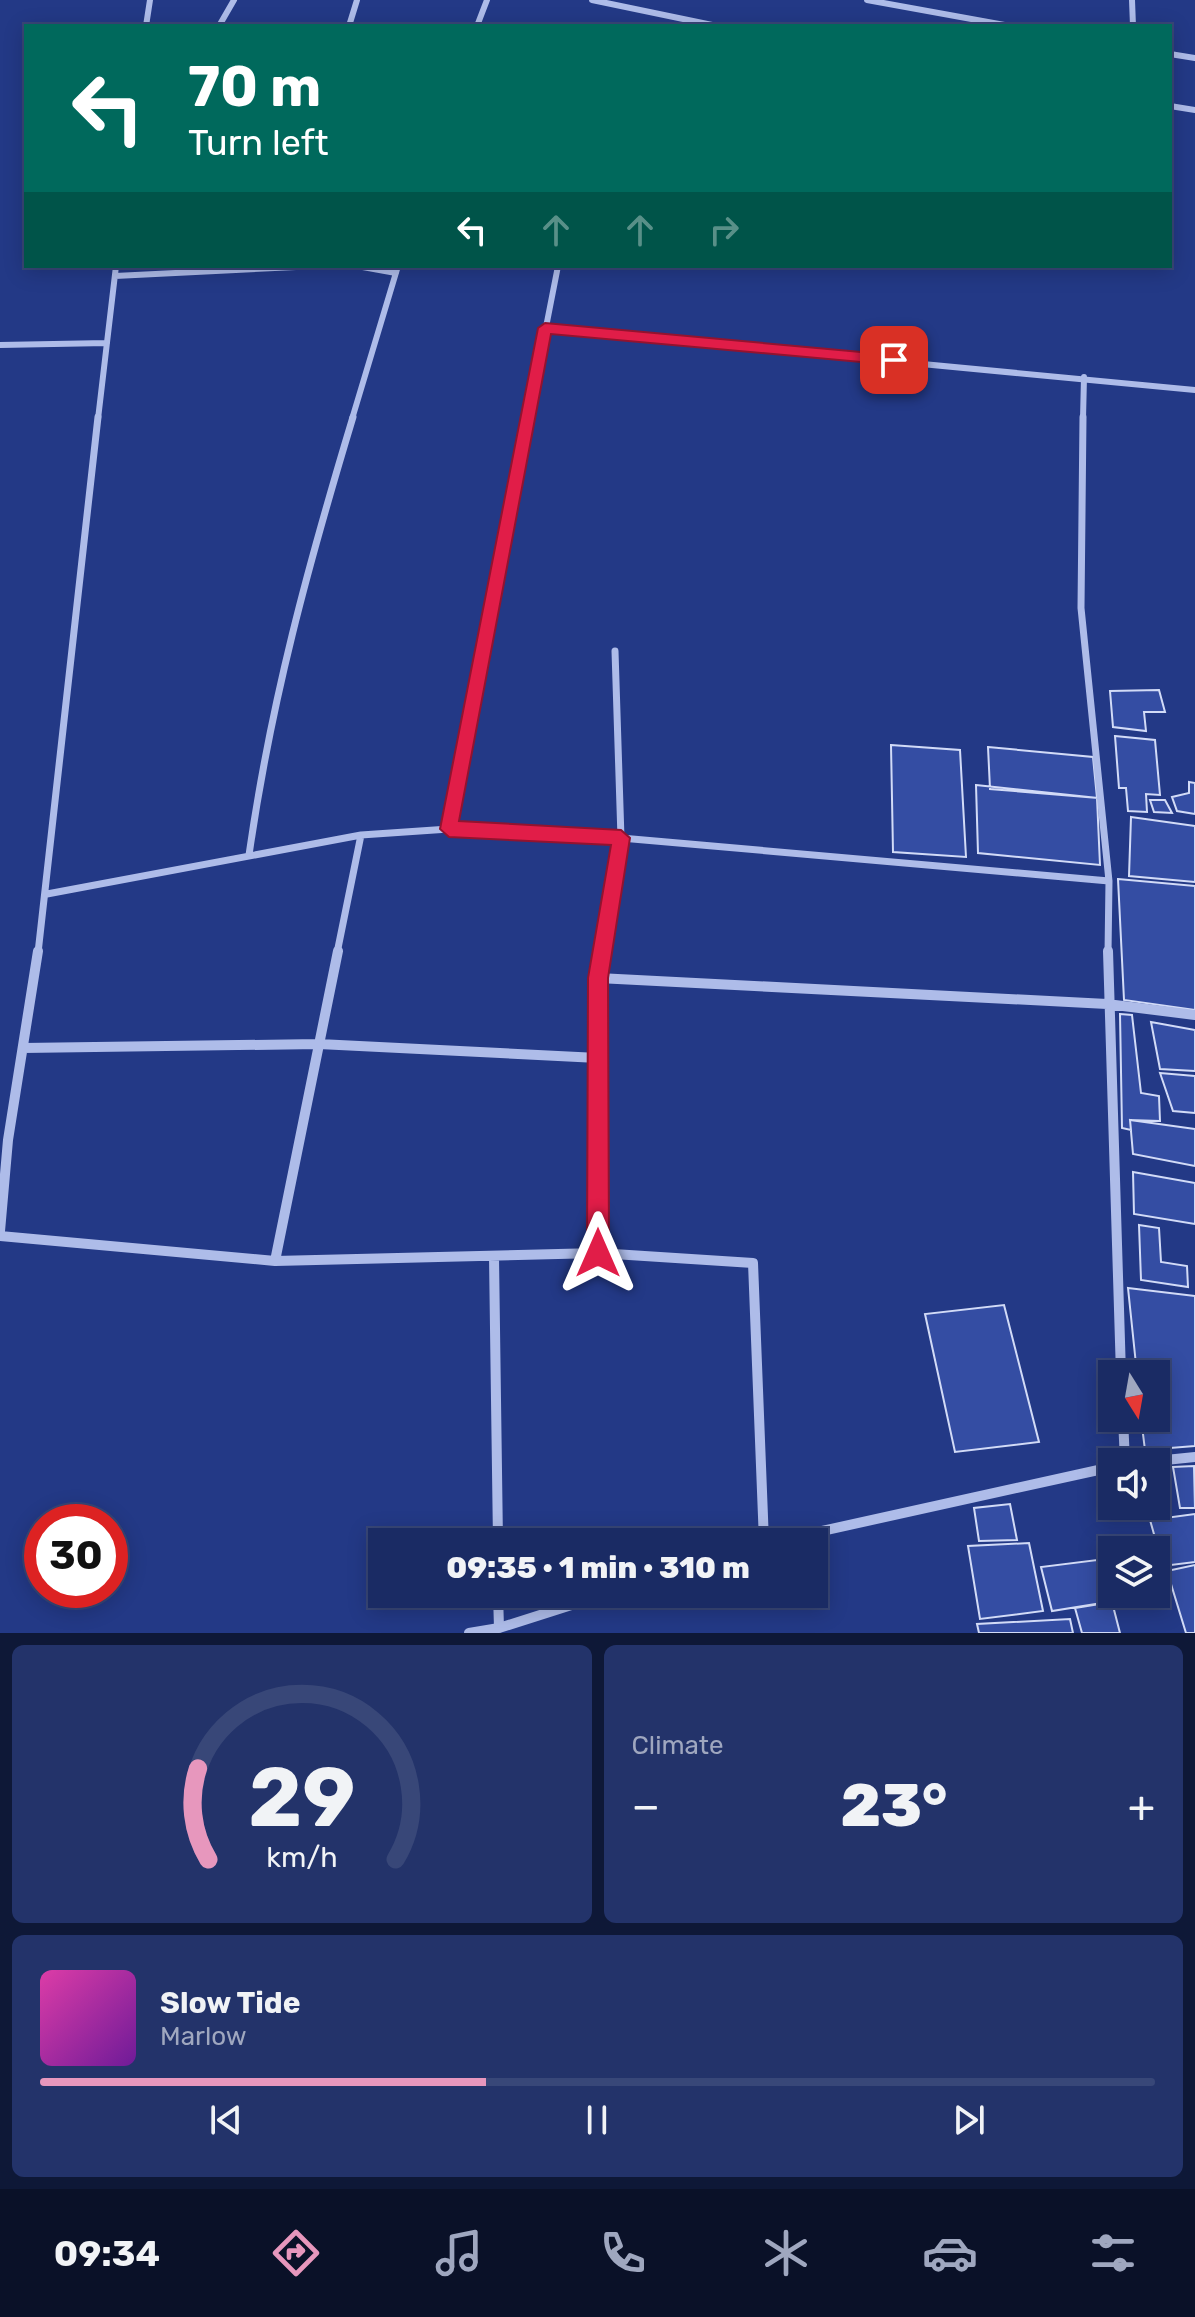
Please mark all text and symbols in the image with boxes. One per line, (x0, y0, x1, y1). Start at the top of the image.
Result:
text: 70 m (188, 54, 321, 120)
icon: left (56, 56, 160, 160)
text: Turn left (188, 121, 329, 164)
icon: left (450, 208, 494, 252)
icon: ahead (534, 208, 578, 252)
icon: ahead (618, 208, 662, 252)
icon: right (702, 208, 746, 252)
pin (860, 326, 928, 394)
icon: arrive (872, 338, 916, 382)
position arrow (556, 1211, 640, 1295)
north arrow (1098, 1360, 1170, 1432)
map controls (1098, 1360, 1170, 1608)
button: sound (1098, 1448, 1170, 1520)
speed limit sign: 30 (24, 1504, 128, 1608)
button: layers (1098, 1536, 1170, 1608)
text: 09:35 · 1 min · 310 m (446, 1550, 750, 1586)
text: Climate (632, 1730, 724, 1761)
text: 29 (248, 1748, 355, 1847)
text: 23° (840, 1770, 947, 1841)
text: − (632, 1780, 660, 1832)
text: + (1128, 1780, 1155, 1832)
text: km/h (266, 1840, 337, 1874)
text: Slow Tide (160, 1985, 300, 2021)
text: Marlow (160, 2021, 247, 2052)
icon: previous (204, 2098, 248, 2142)
icon: pause (575, 2098, 619, 2142)
icon: next (947, 2098, 991, 2142)
icon: directions (268, 2225, 324, 2281)
icon: music (431, 2225, 487, 2281)
icon: phone (595, 2225, 651, 2281)
icon: climate (758, 2225, 814, 2281)
icon: car (922, 2225, 978, 2281)
icon: filters (1085, 2225, 1141, 2281)
text: 09:34 (54, 2232, 160, 2275)

